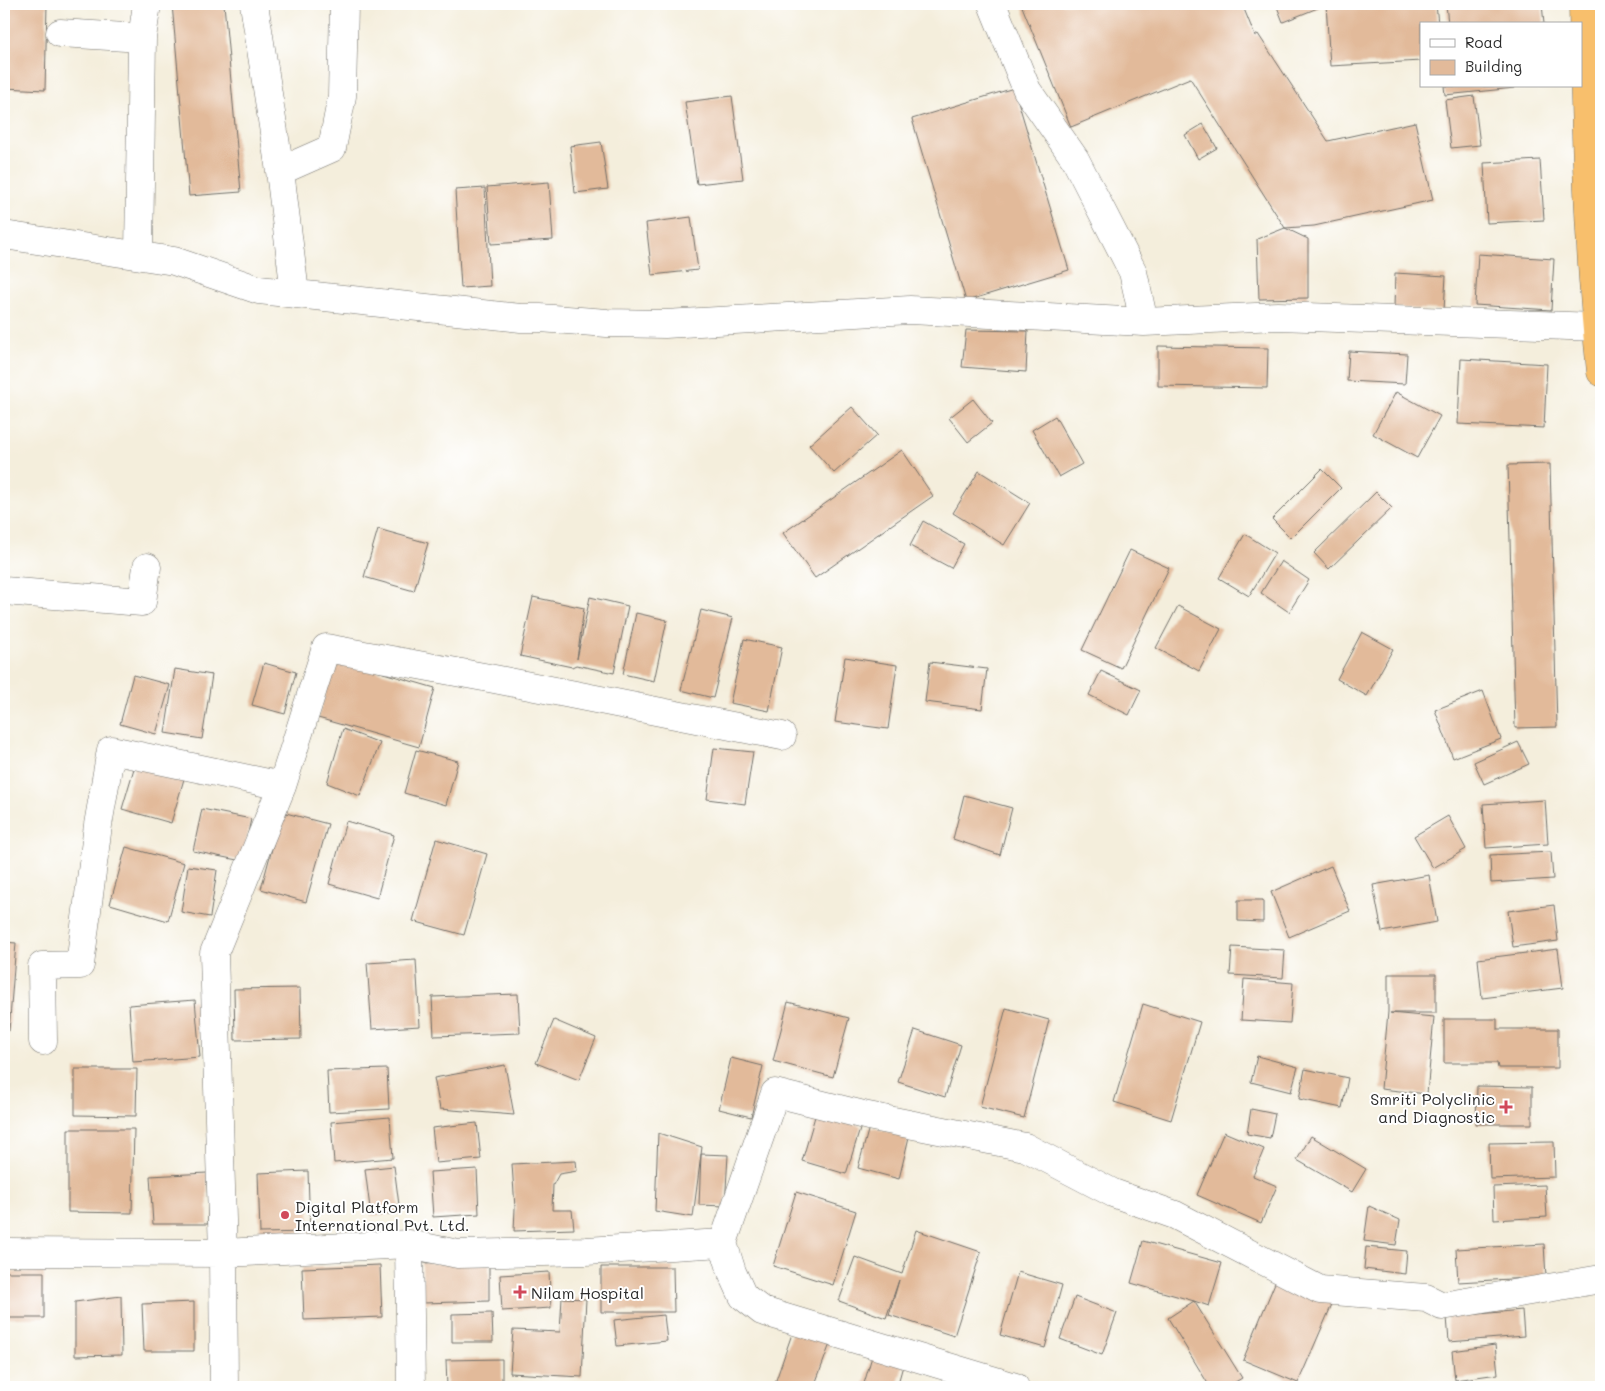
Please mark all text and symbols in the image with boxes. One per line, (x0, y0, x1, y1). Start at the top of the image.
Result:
legend (1420, 22, 1582, 88)
text: Road (1465, 32, 1502, 52)
text: Building (1465, 56, 1522, 76)
place label: Smriti Polyclinic and Diagnostic (1370, 1088, 1495, 1127)
marker: Smriti Polyclinic and Diagnostic (1499, 1100, 1513, 1114)
place label: Digital Platform International Pvt. Ltd. (295, 1196, 470, 1235)
marker: Digital Platform International Pvt. Ltd. (279, 1209, 291, 1221)
place label: Nilam Hospital (531, 1282, 644, 1303)
marker: Nilam Hospital (513, 1285, 527, 1299)

